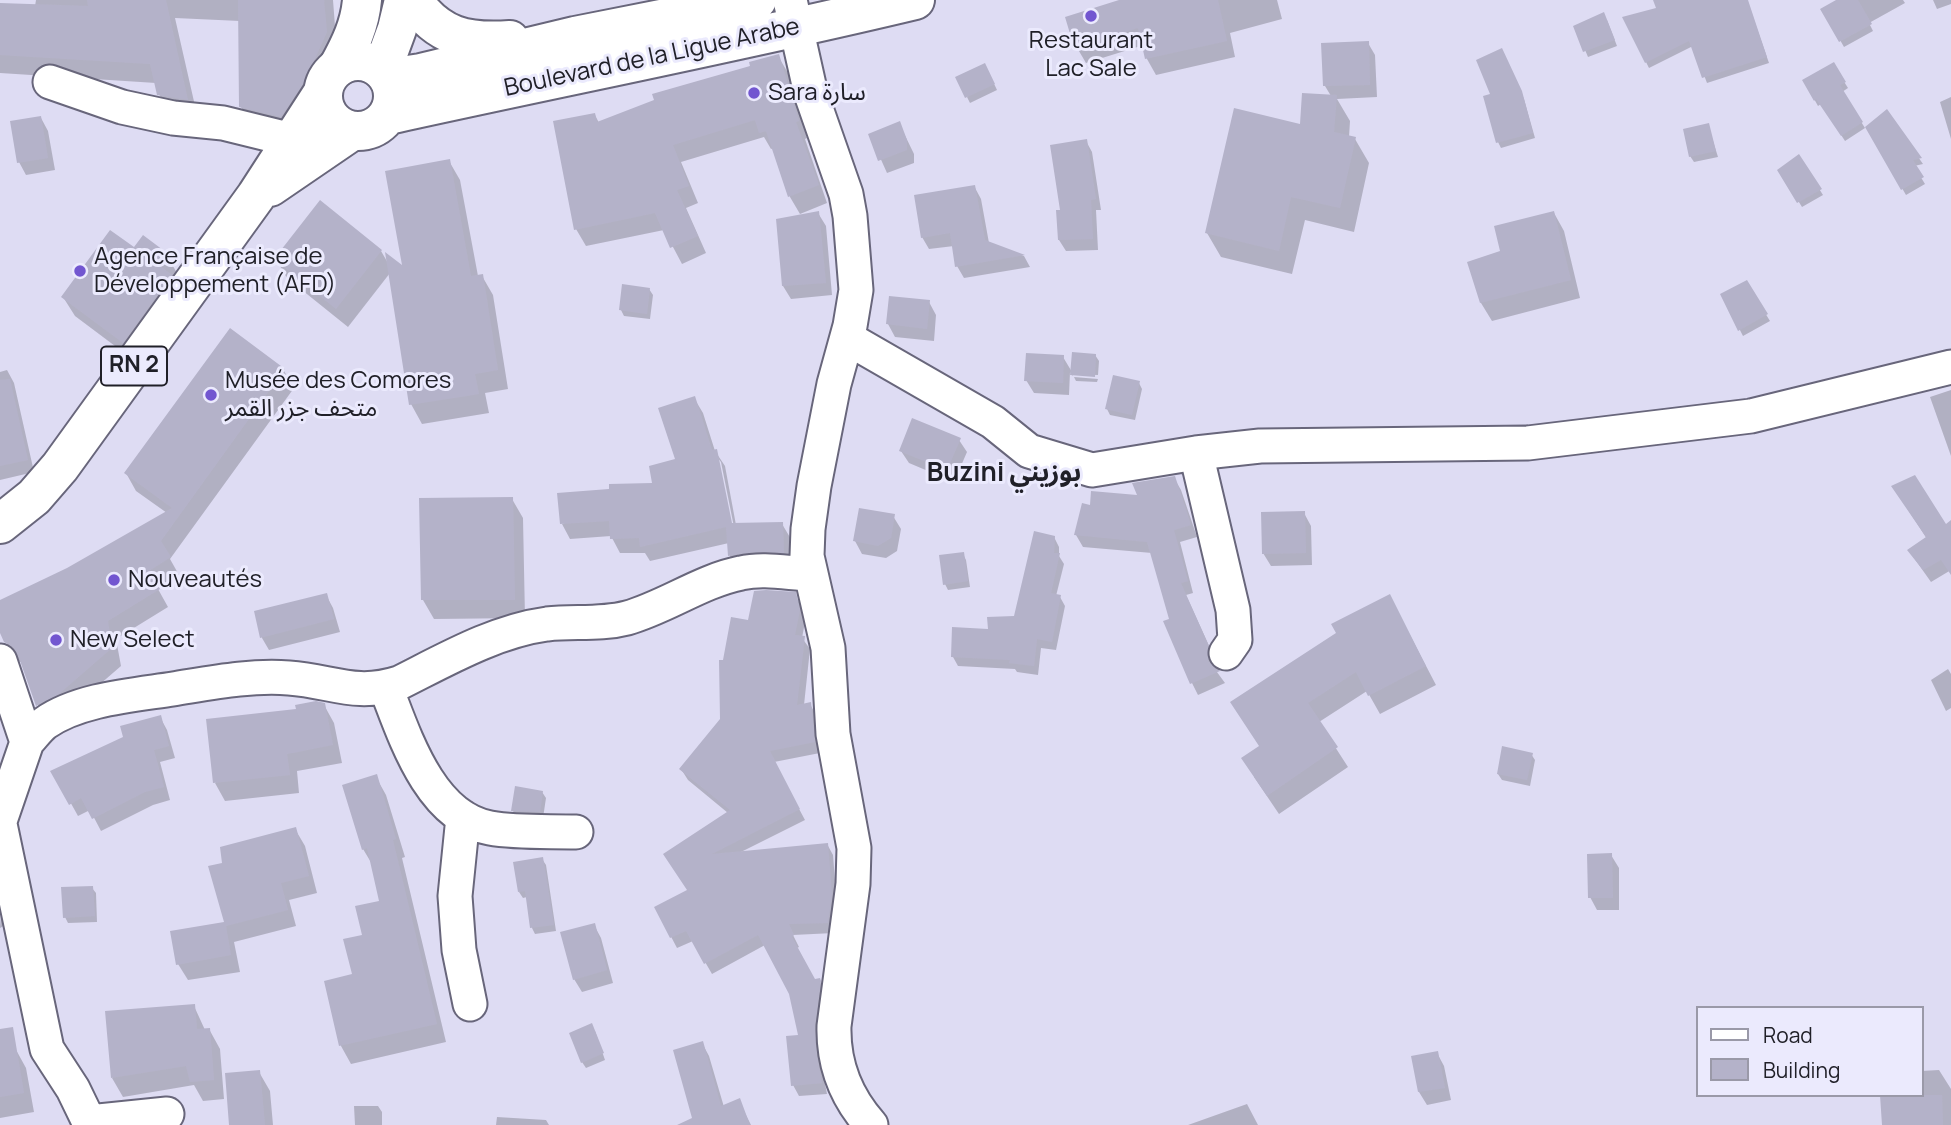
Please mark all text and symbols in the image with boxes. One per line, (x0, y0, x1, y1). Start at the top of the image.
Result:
marker: Restaurant Lac Sale (1083, 8, 1099, 24)
street label: Boulevard de la Ligue Arabe (502, 13, 802, 103)
place label: Restaurant Lac Sale (1029, 27, 1153, 83)
place label: Sara سارة (768, 79, 866, 107)
marker: Sara سارة (746, 85, 762, 101)
place label: Agence Française de Développement (AFD) (94, 243, 336, 299)
marker: Agence Française de Développement (AFD) (72, 263, 88, 279)
road number: RN 2 (101, 346, 167, 386)
place label: Musée des Comores متحف جزر القمر (225, 367, 451, 423)
marker: Musée des Comores متحف جزر القمر (203, 387, 219, 403)
district label: Buzini بوزيني (927, 458, 1081, 490)
place label: Nouveautés (128, 566, 262, 594)
marker: Nouveautés (106, 572, 122, 588)
place label: New Select (70, 626, 195, 654)
marker: New Select (48, 632, 64, 648)
legend (1696, 1006, 1923, 1097)
text: Road (1763, 1021, 1813, 1049)
text: Building (1763, 1056, 1840, 1084)

